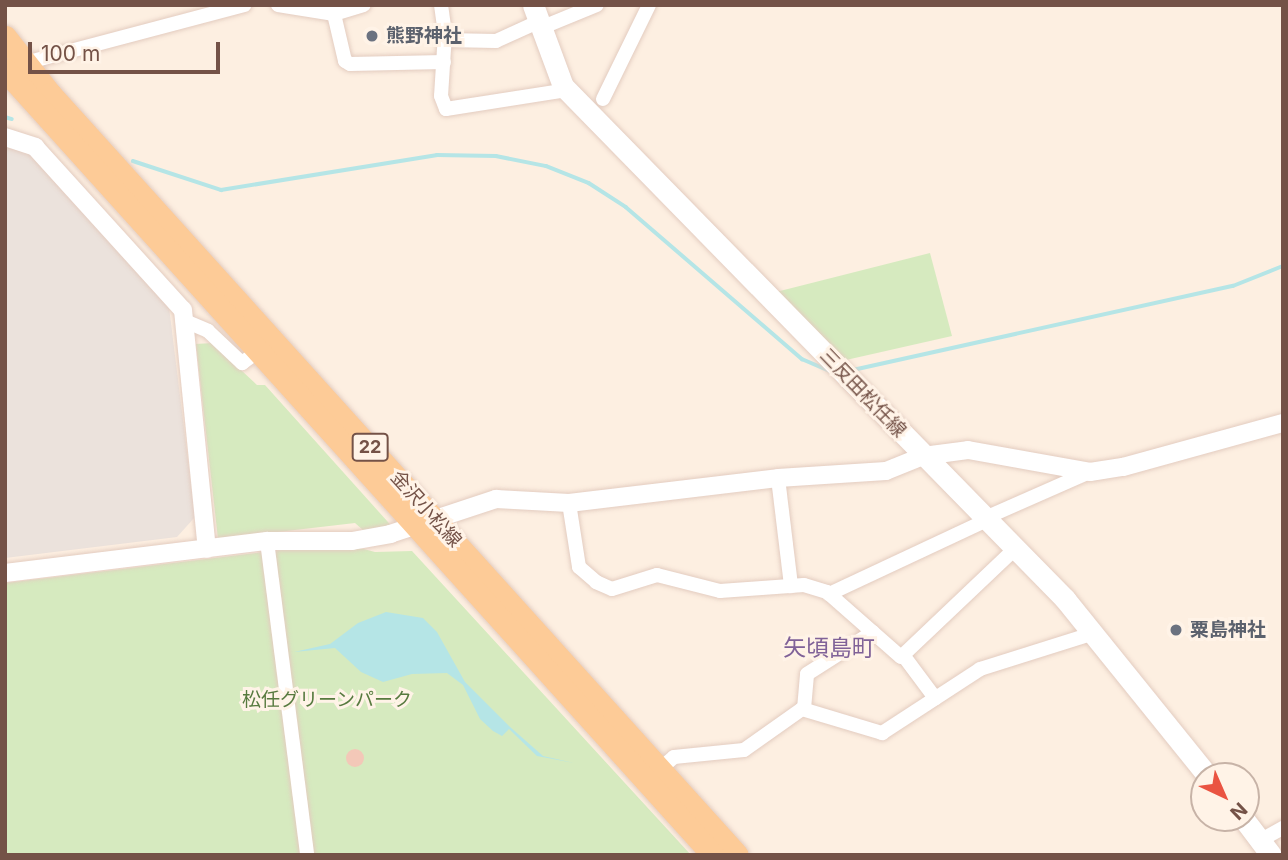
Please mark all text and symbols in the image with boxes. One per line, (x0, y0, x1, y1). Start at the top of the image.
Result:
place label: 熊野神社 (386, 25, 462, 47)
scale bar (32, 28, 224, 72)
marker: 熊野神社 (364, 28, 380, 44)
text: 100 m (41, 41, 100, 66)
street label: 三反田松任線 (815, 344, 911, 442)
road number: 22 (351, 432, 389, 462)
street label: 金沢小松線 (386, 466, 466, 552)
place label: 粟島神社 (1190, 619, 1266, 641)
marker: 粟島神社 (1168, 622, 1184, 638)
district label: 矢頃島町 (783, 634, 875, 662)
park label: 松任グリーンパーク (242, 689, 412, 711)
north arrow (1190, 762, 1260, 832)
text: N (1225, 798, 1252, 824)

